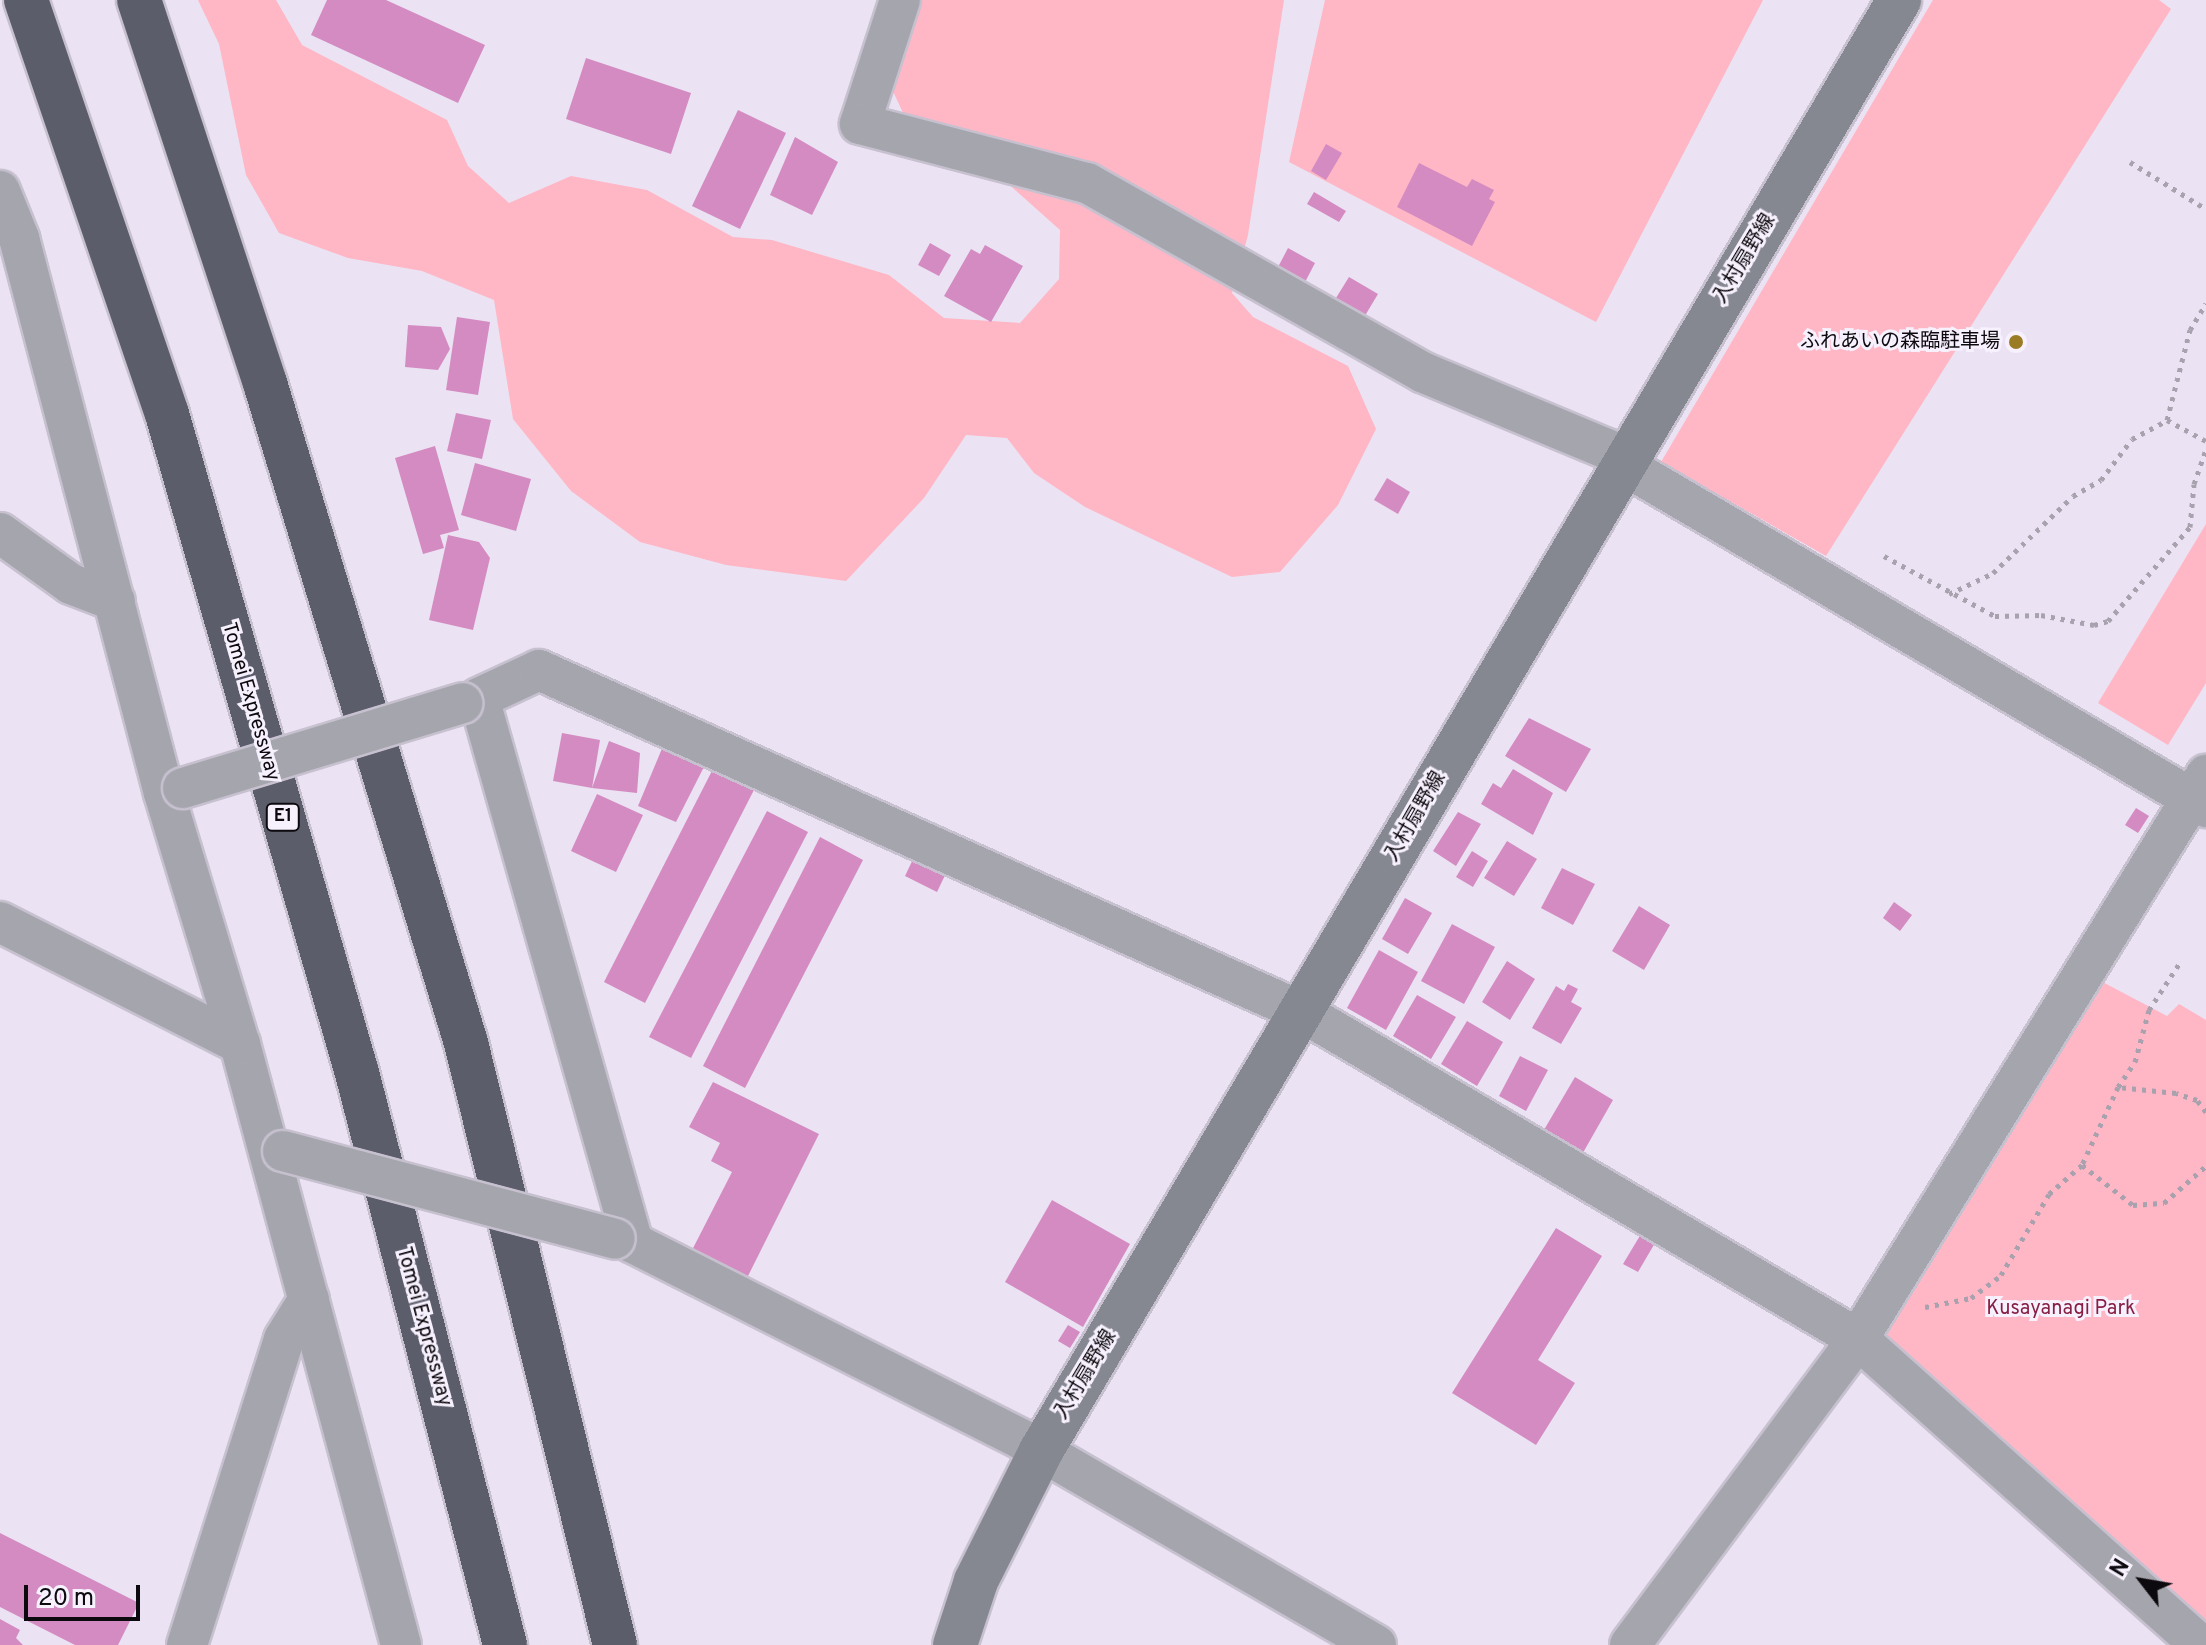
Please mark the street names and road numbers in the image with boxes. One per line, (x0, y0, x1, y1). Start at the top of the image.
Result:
street label: 入村扇野線 (1709, 210, 1781, 308)
street label: Tomei Expressway (216, 620, 284, 784)
street label: 入村扇野線 (1381, 768, 1451, 866)
road number: E1 (265, 803, 301, 831)
street label: Tomei Expressway (390, 1245, 456, 1409)
street label: 入村扇野線 (1050, 1326, 1122, 1424)

